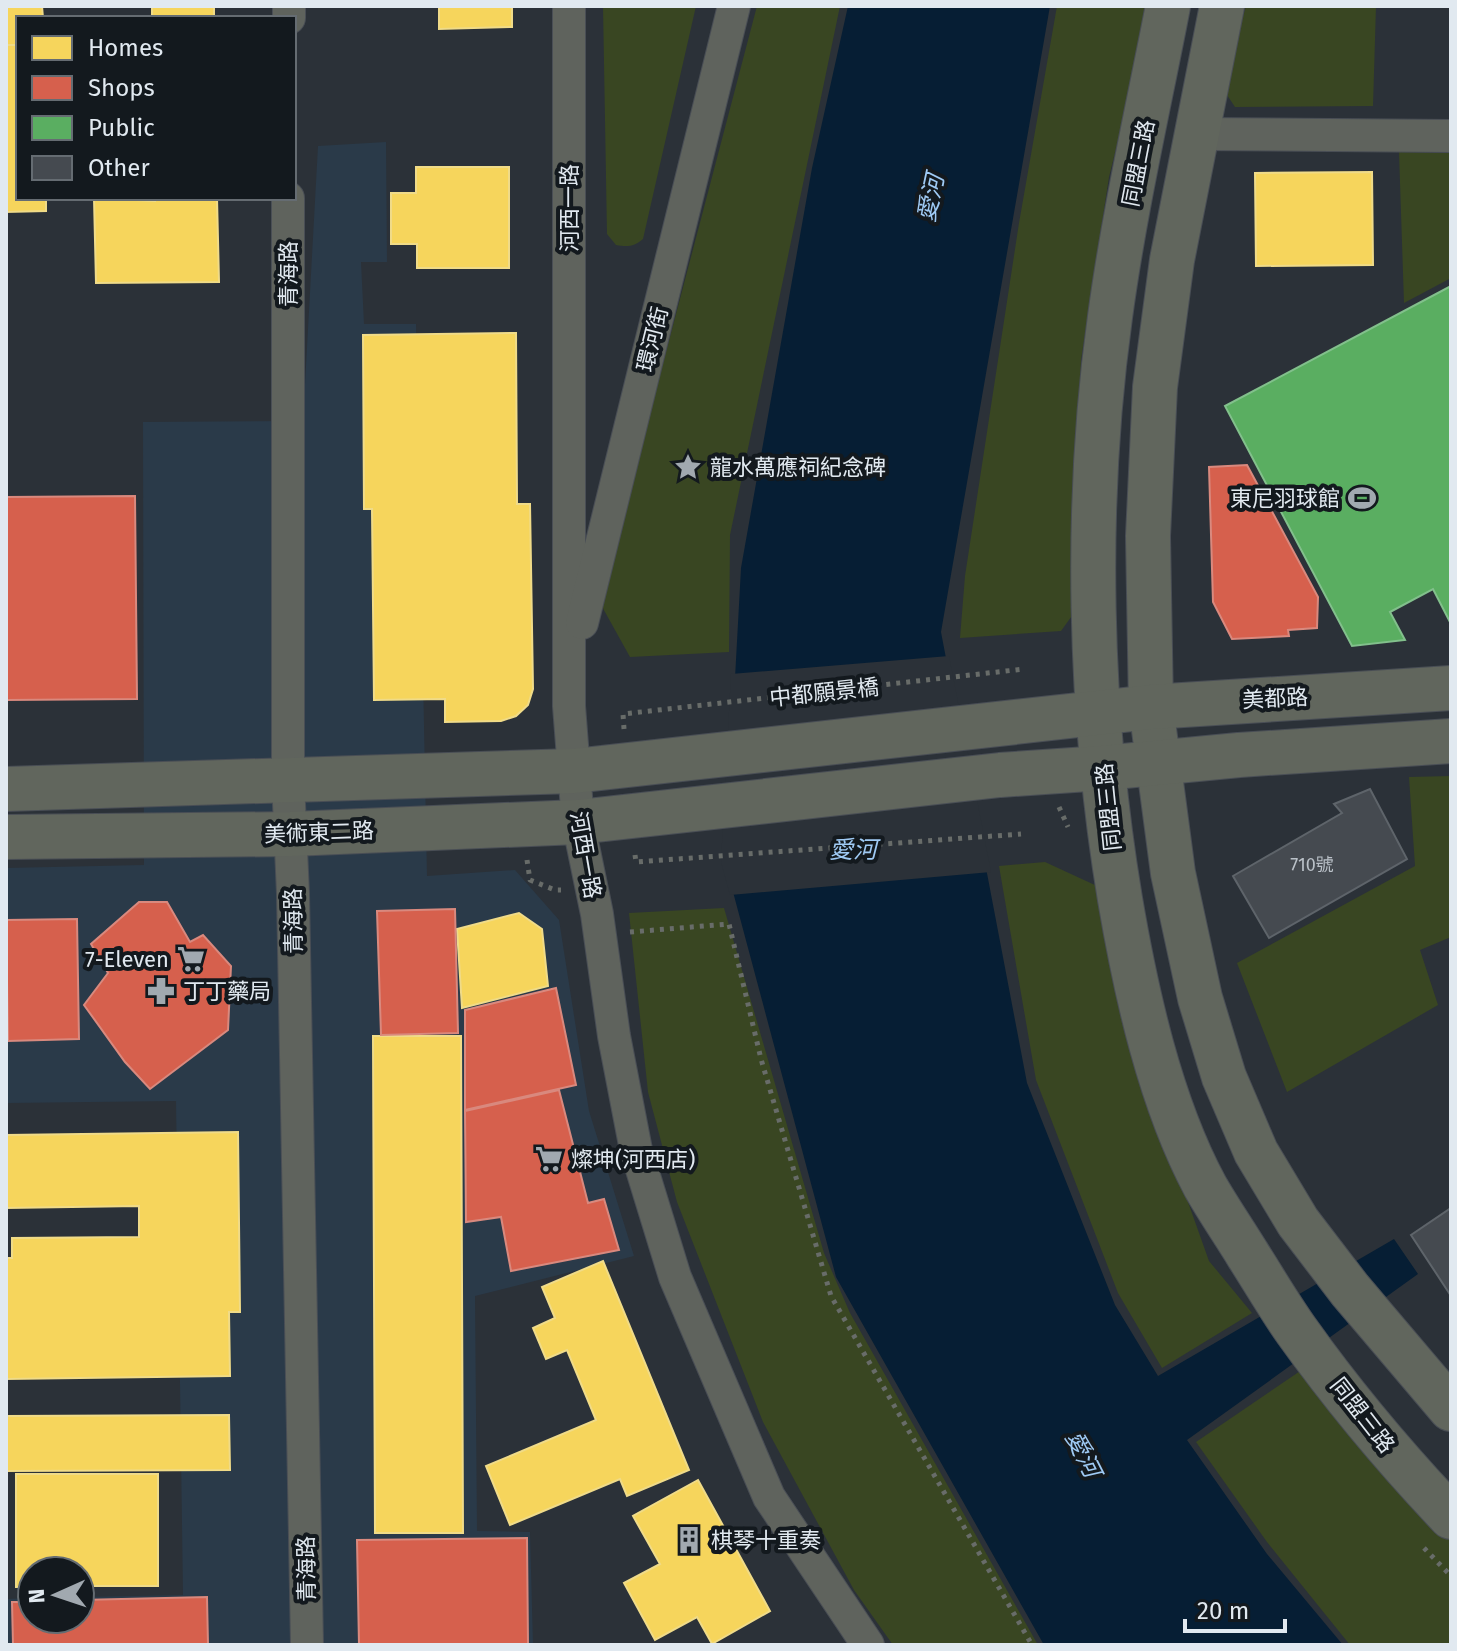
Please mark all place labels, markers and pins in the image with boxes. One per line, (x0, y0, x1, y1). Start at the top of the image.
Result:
place icon: 龍水萬應祠紀念碑 (673, 452, 703, 482)
place label: 龍水萬應祠紀念碑 (710, 454, 886, 481)
sports icon: 東尼羽球館 (1347, 483, 1377, 513)
place label: 東尼羽球館 (1230, 485, 1340, 512)
supermarket icon: 7-Eleven (176, 944, 206, 974)
place label: 7-Eleven (85, 946, 169, 973)
pharmacy icon: 丁丁藥局 (146, 976, 176, 1006)
place label: 丁丁藥局 (183, 978, 271, 1005)
supermarket icon: 燦坤(河西店) (534, 1144, 564, 1174)
place label: 燦坤(河西店) (571, 1146, 695, 1173)
building icon: 棋琴十重奏 (674, 1525, 704, 1555)
place label: 棋琴十重奏 (711, 1527, 821, 1554)

